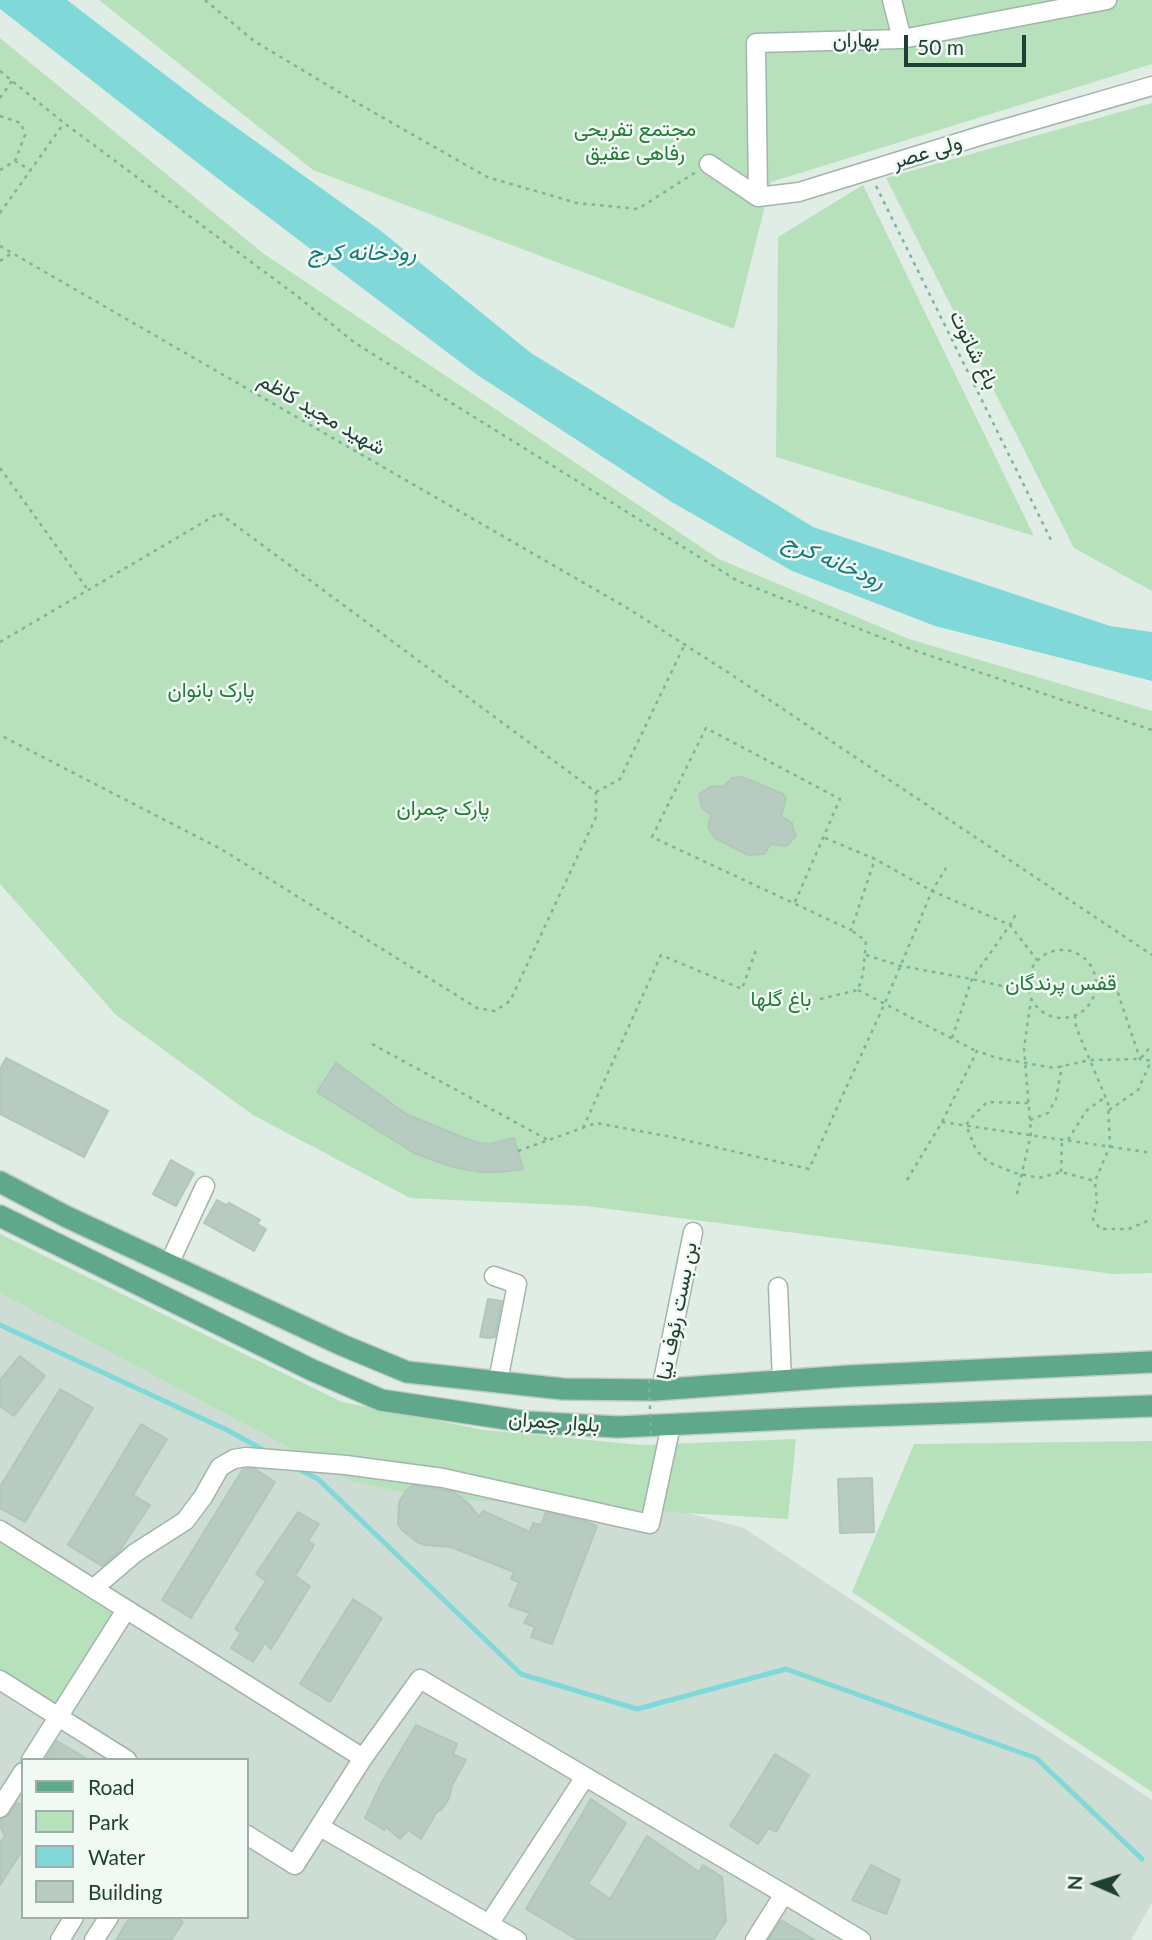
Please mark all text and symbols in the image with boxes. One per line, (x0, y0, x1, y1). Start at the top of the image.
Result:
scale bar (907, 21, 1030, 65)
street label: بهاران (832, 27, 880, 53)
text: 50 m (917, 34, 964, 59)
park label: مجتمع تفریحی رفاهی عقیق (574, 116, 696, 166)
street label: ولی عصر (889, 129, 965, 175)
water label: رودخانه کرج (308, 239, 416, 267)
street label: باغ شاتوت (944, 306, 1004, 394)
street label: شهید مجید کاظم (254, 367, 390, 461)
water label: رودخانه کرج (779, 527, 889, 595)
park label: پارک بانوان (167, 677, 255, 703)
park label: پارک چمران (397, 795, 489, 821)
park label: قفس پرندگان (1005, 970, 1117, 996)
park label: باغ گلها (750, 986, 812, 1012)
street label: بن بست رئوف نیا (651, 1240, 703, 1382)
street label: بلوار چمران (507, 1406, 601, 1438)
legend (21, 1758, 248, 1919)
text: Road (88, 1774, 135, 1799)
text: Park (88, 1809, 129, 1834)
text: Water (88, 1844, 145, 1869)
north arrow (1061, 1849, 1131, 1919)
text: N (1063, 1875, 1086, 1891)
text: Building (88, 1879, 163, 1904)

